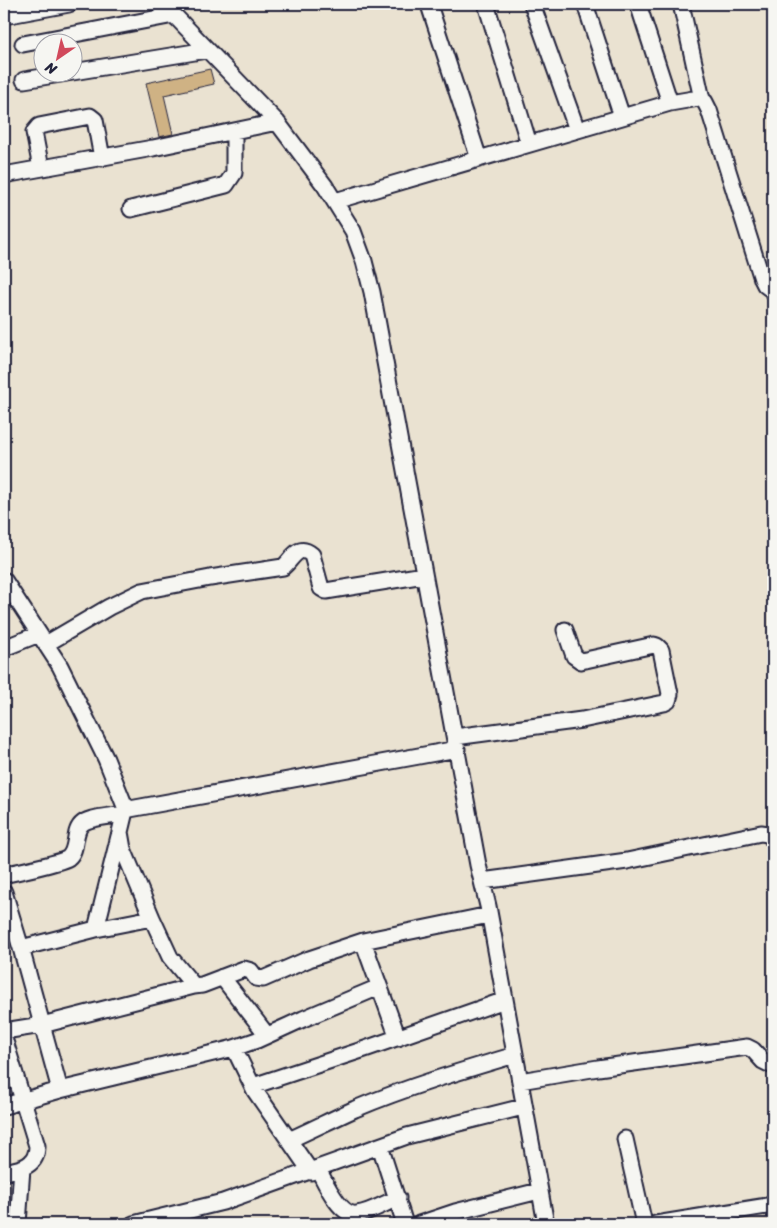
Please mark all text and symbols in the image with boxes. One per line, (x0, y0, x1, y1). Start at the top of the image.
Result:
north arrow (32, 32, 82, 82)
text: N (40, 55, 63, 82)

